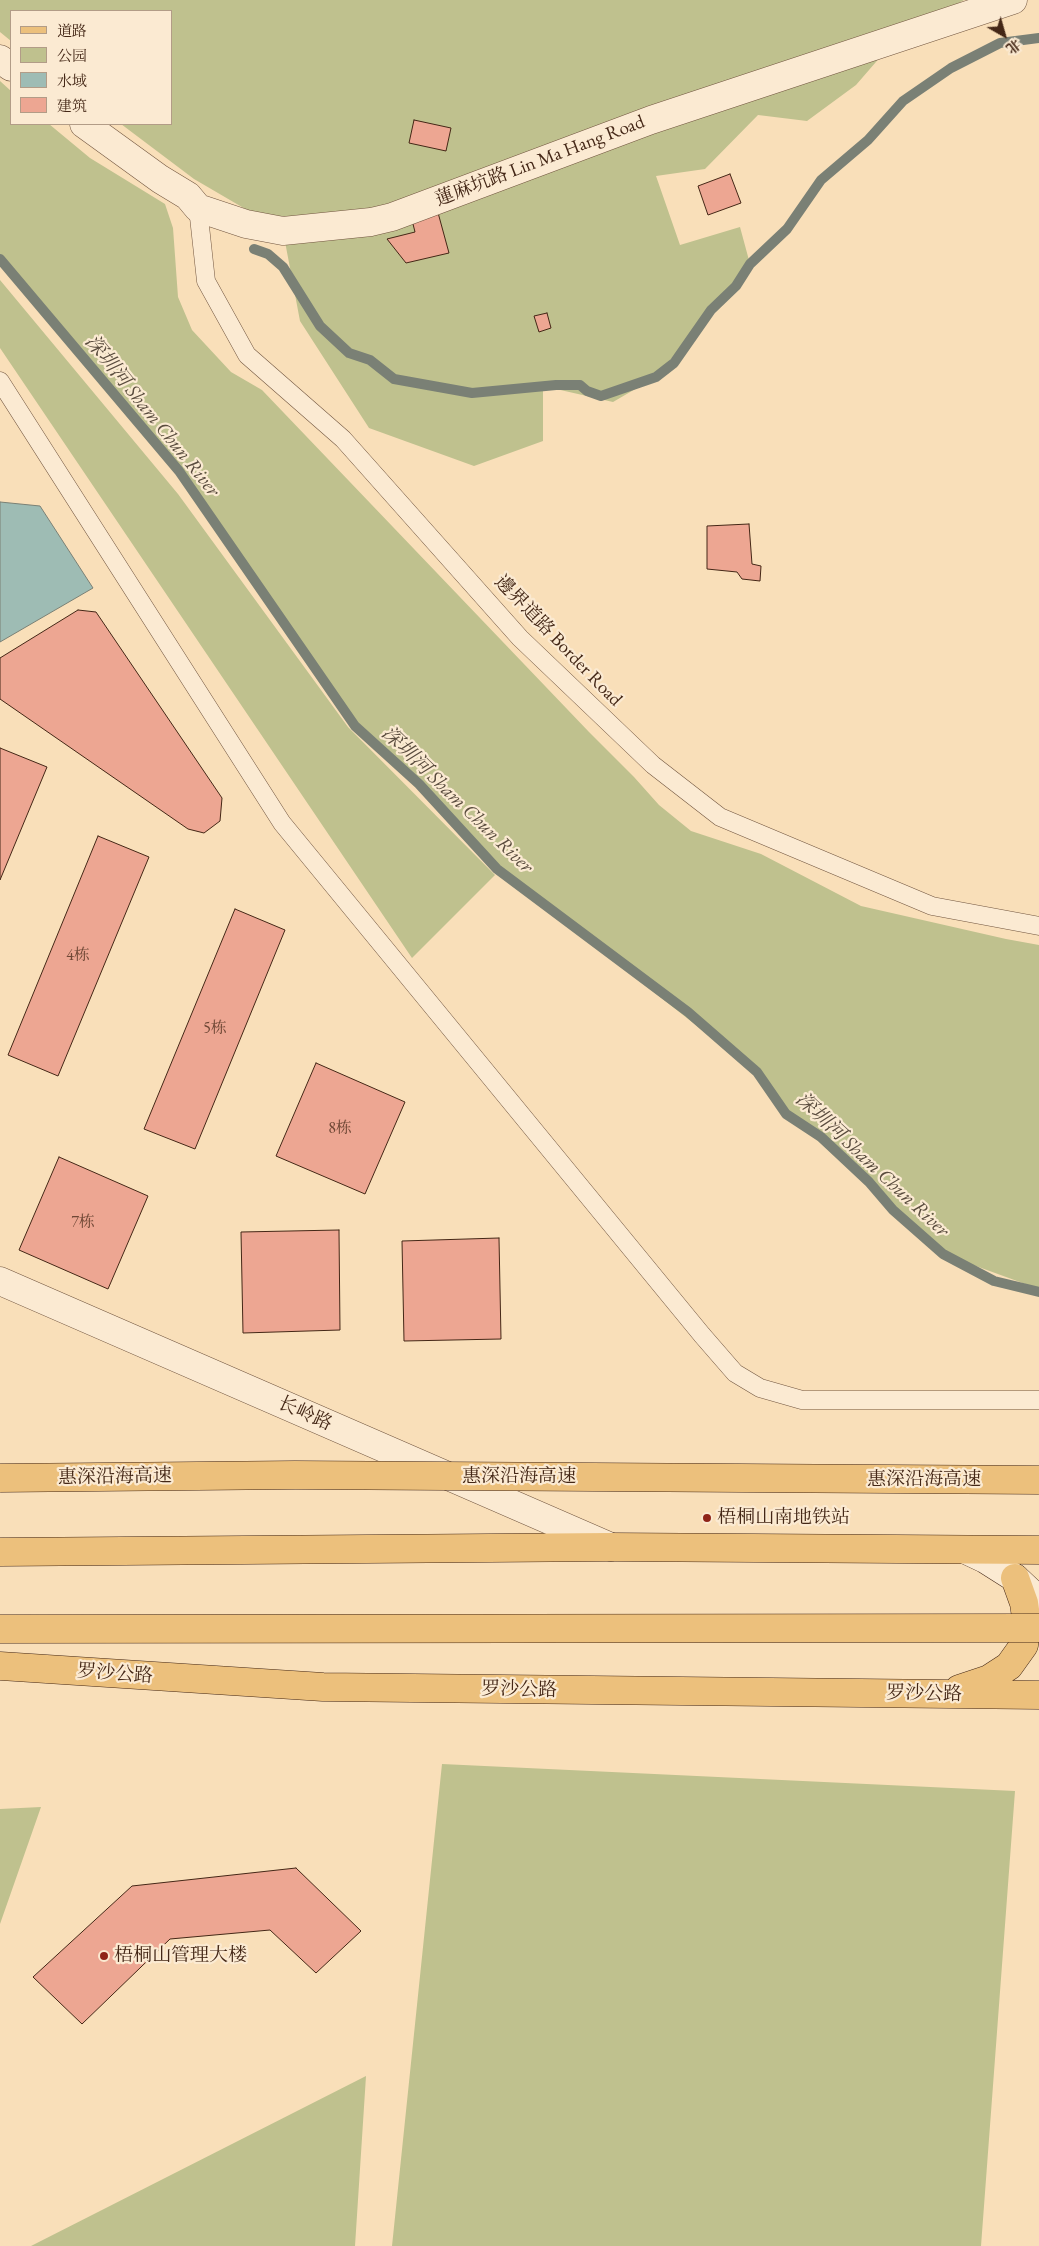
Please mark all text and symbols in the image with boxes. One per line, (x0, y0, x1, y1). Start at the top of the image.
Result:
legend (10, 10, 172, 125)
north arrow (979, 10, 1029, 60)
text: 道路 (57, 21, 87, 40)
text: 北 (1002, 35, 1024, 58)
text: 公园 (57, 46, 87, 65)
text: 水域 (57, 71, 87, 90)
text: 建筑 (57, 96, 87, 115)
street label: 蓮麻坑路 Lin Ma Hang Road (432, 111, 648, 211)
water label: 深圳河 Sham Chun River (79, 330, 225, 502)
street label: 邊界道路 Border Road (489, 571, 627, 711)
water label: 深圳河 Sham Chun River (376, 721, 538, 879)
house number: 4栋 (66, 946, 90, 966)
house number: 5栋 (203, 1019, 227, 1039)
water label: 深圳河 Sham Chun River (790, 1088, 954, 1242)
house number: 8栋 (328, 1119, 352, 1139)
house number: 7栋 (71, 1213, 95, 1233)
street label: 长岭路 (274, 1392, 336, 1436)
street label: 惠深沿海高速 (58, 1465, 172, 1489)
street label: 惠深沿海高速 (462, 1466, 576, 1488)
street label: 惠深沿海高速 (867, 1469, 981, 1491)
place label: 梧桐山南地铁站 (717, 1507, 850, 1529)
marker: 梧桐山南地铁站 (701, 1512, 713, 1524)
street label: 罗沙公路 (76, 1660, 154, 1688)
street label: 罗沙公路 (481, 1678, 557, 1702)
street label: 罗沙公路 (886, 1682, 962, 1706)
place label: 梧桐山管理大楼 (114, 1945, 247, 1967)
marker: 梧桐山管理大楼 (98, 1950, 110, 1962)

